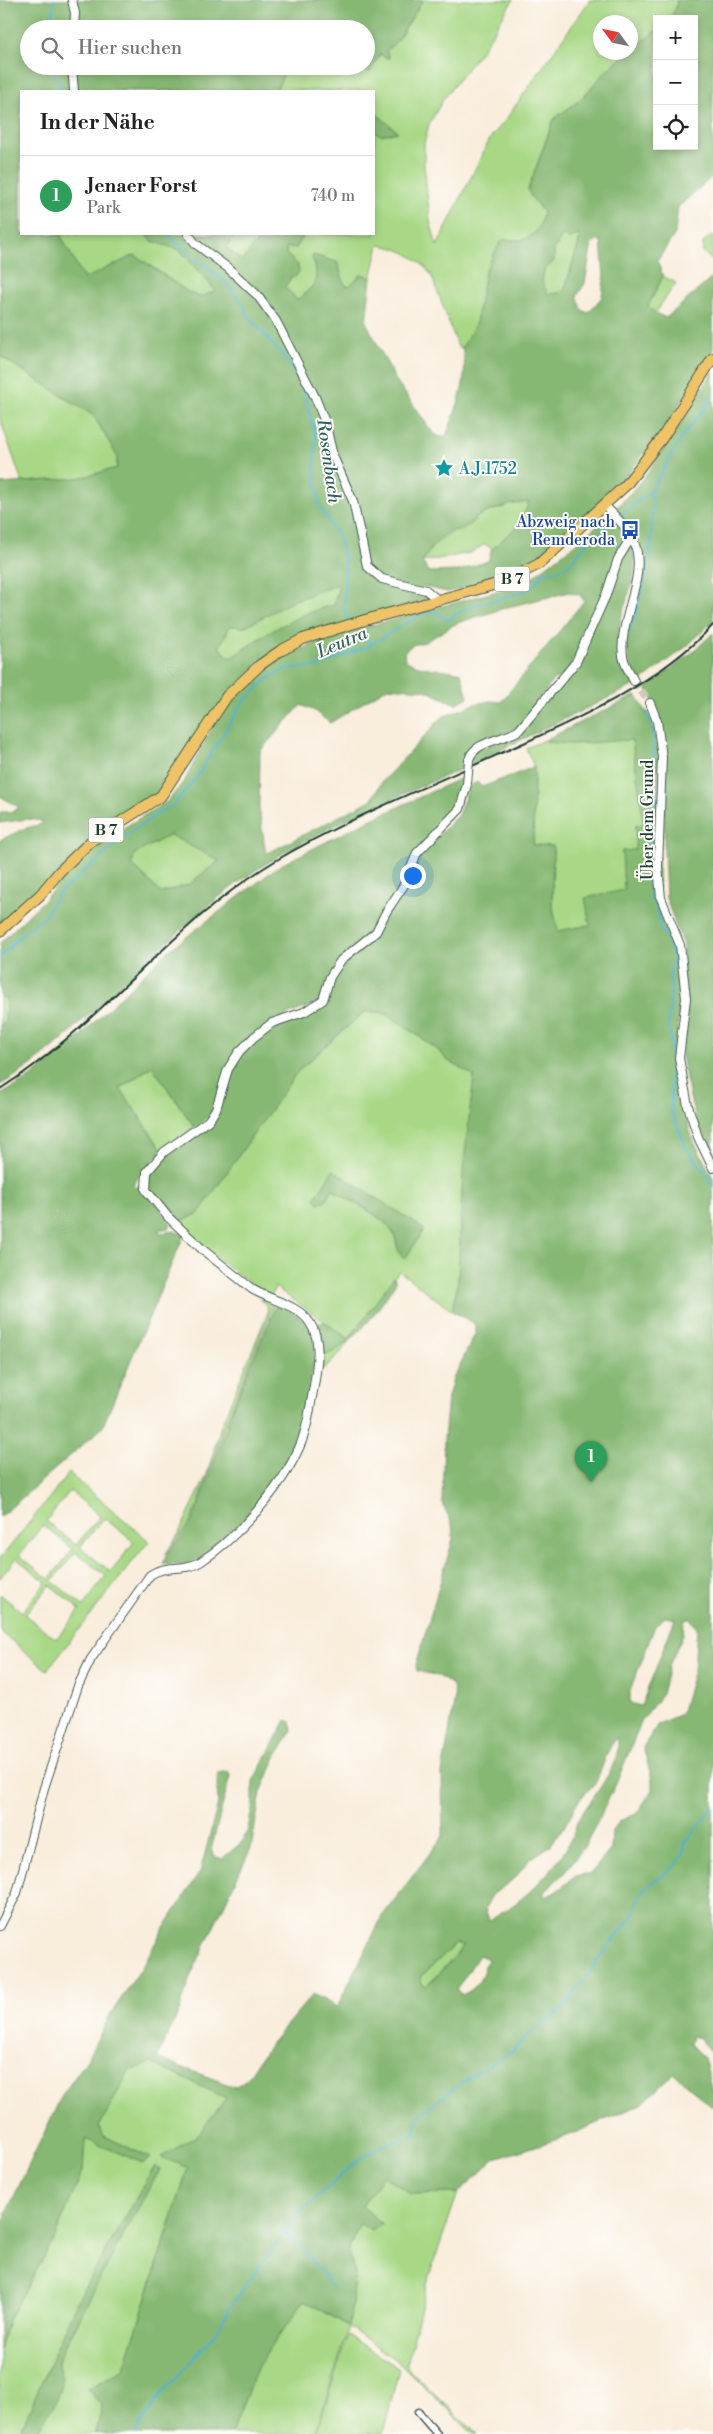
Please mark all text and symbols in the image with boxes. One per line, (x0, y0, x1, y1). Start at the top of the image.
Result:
north arrow (593, 15, 638, 60)
map controls (653, 15, 698, 150)
button: + (653, 15, 698, 60)
search box (20, 20, 375, 75)
icon: search (38, 34, 66, 62)
text: Hier suchen (78, 36, 182, 60)
button: − (653, 60, 698, 105)
button: locate (653, 105, 698, 150)
text: In der Nähe (40, 110, 155, 136)
text: Jenaer Forst (87, 174, 197, 198)
text: 1 (52, 186, 60, 206)
text: 740 m (310, 186, 355, 206)
text: Park (87, 198, 120, 218)
water label: Rosenbach (311, 417, 346, 506)
place icon: A.J.1752 (433, 457, 455, 479)
place label: A.J.1752 (458, 459, 517, 479)
place label: Abzweig nach Remderoda (516, 512, 616, 550)
bus stop icon: Abzweig nach Remderoda (619, 519, 641, 541)
road number: B 7 (494, 566, 530, 592)
water label: Leutra (313, 621, 372, 664)
street label: Über dem Grund (636, 760, 658, 880)
road number: B 7 (88, 818, 124, 842)
your location (400, 863, 426, 889)
pin: 1 (575, 1441, 607, 1482)

